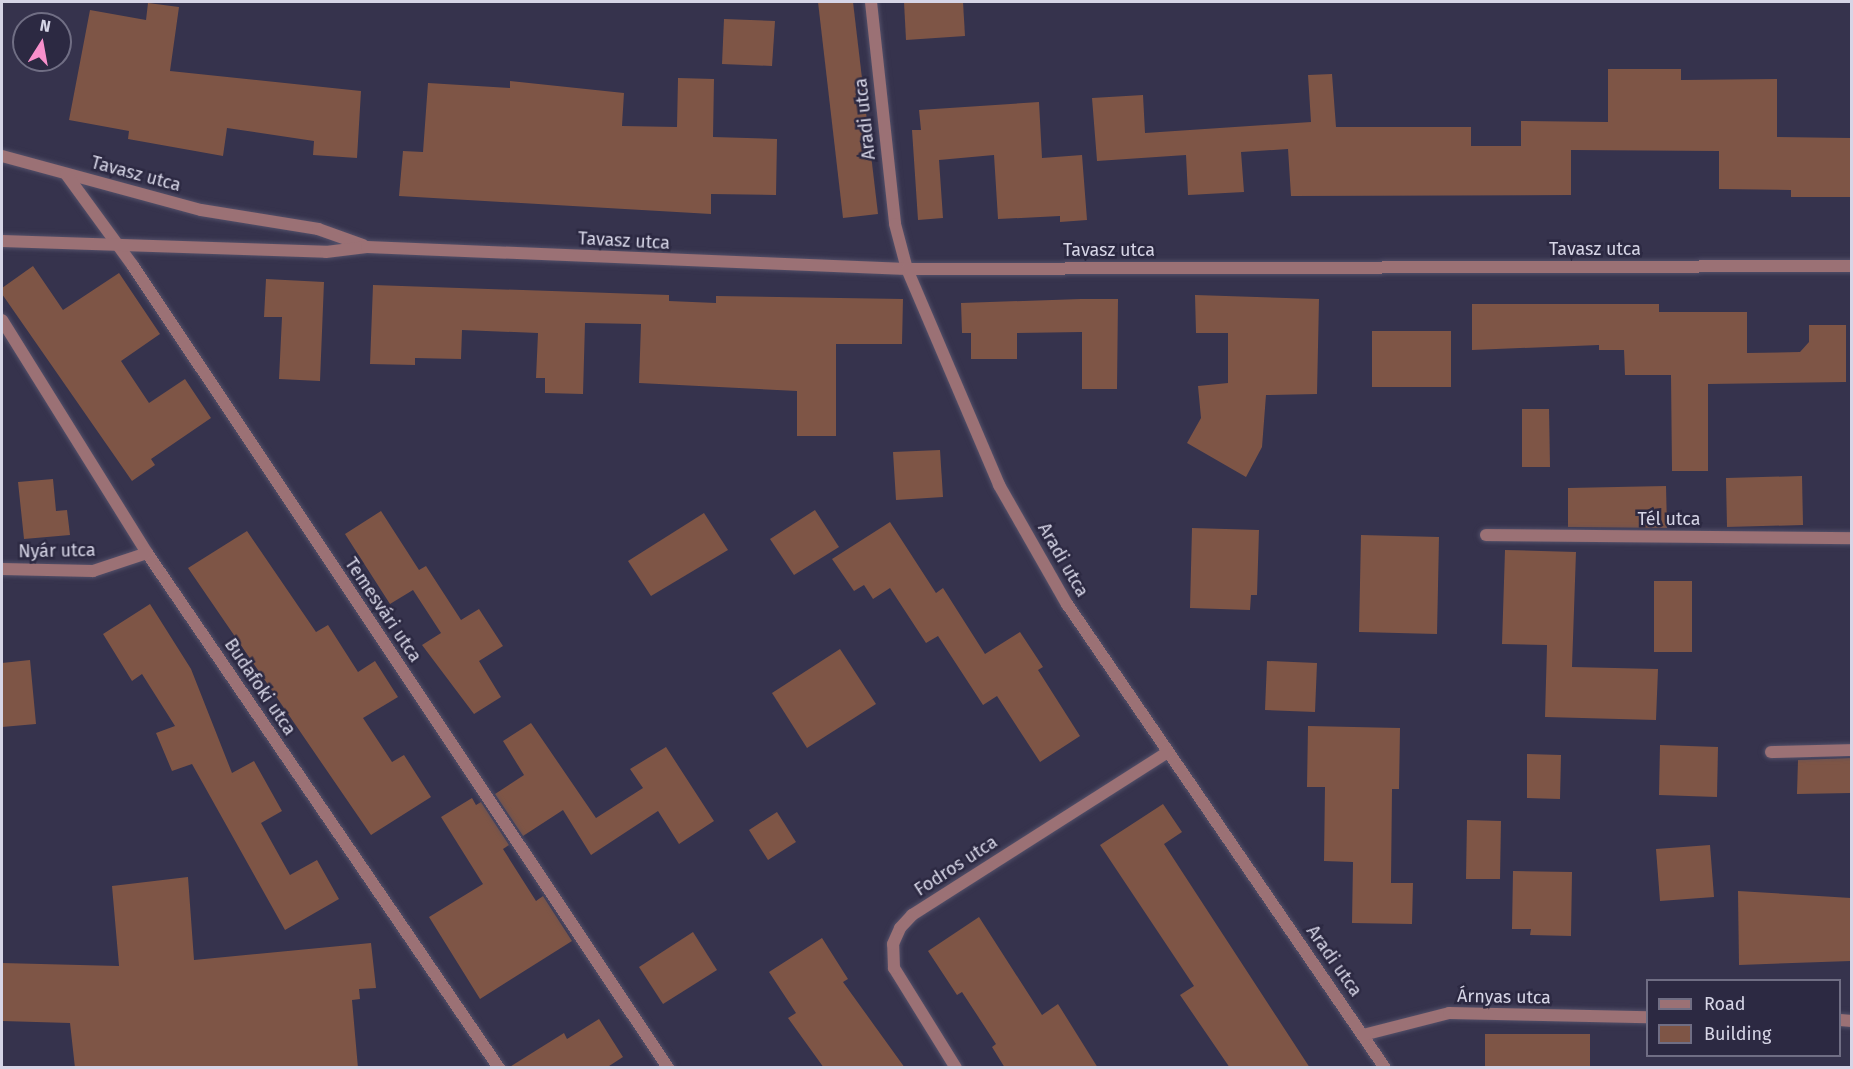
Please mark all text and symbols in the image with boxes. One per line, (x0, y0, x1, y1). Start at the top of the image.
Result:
north arrow (12, 12, 72, 72)
text: N (38, 15, 52, 36)
street label: Aradi utca (850, 77, 880, 161)
street label: Tavasz utca (89, 152, 183, 196)
street label: Tavasz utca (577, 228, 671, 254)
street label: Tavasz utca (1549, 238, 1641, 260)
street label: Tavasz utca (1063, 239, 1155, 261)
street label: Tél utca (1637, 508, 1701, 530)
street label: Aradi utca (1033, 519, 1093, 601)
street label: Nyár utca (18, 540, 96, 562)
street label: Temesvári utca (340, 554, 426, 666)
street label: Budafoki utca (220, 634, 300, 740)
street label: Fodros utca (910, 831, 1002, 901)
street label: Aradi utca (1302, 921, 1366, 1001)
legend (1646, 979, 1841, 1057)
street label: Árnyas utca (1457, 985, 1551, 1009)
text: Road (1704, 993, 1746, 1015)
text: Building (1704, 1023, 1771, 1045)

